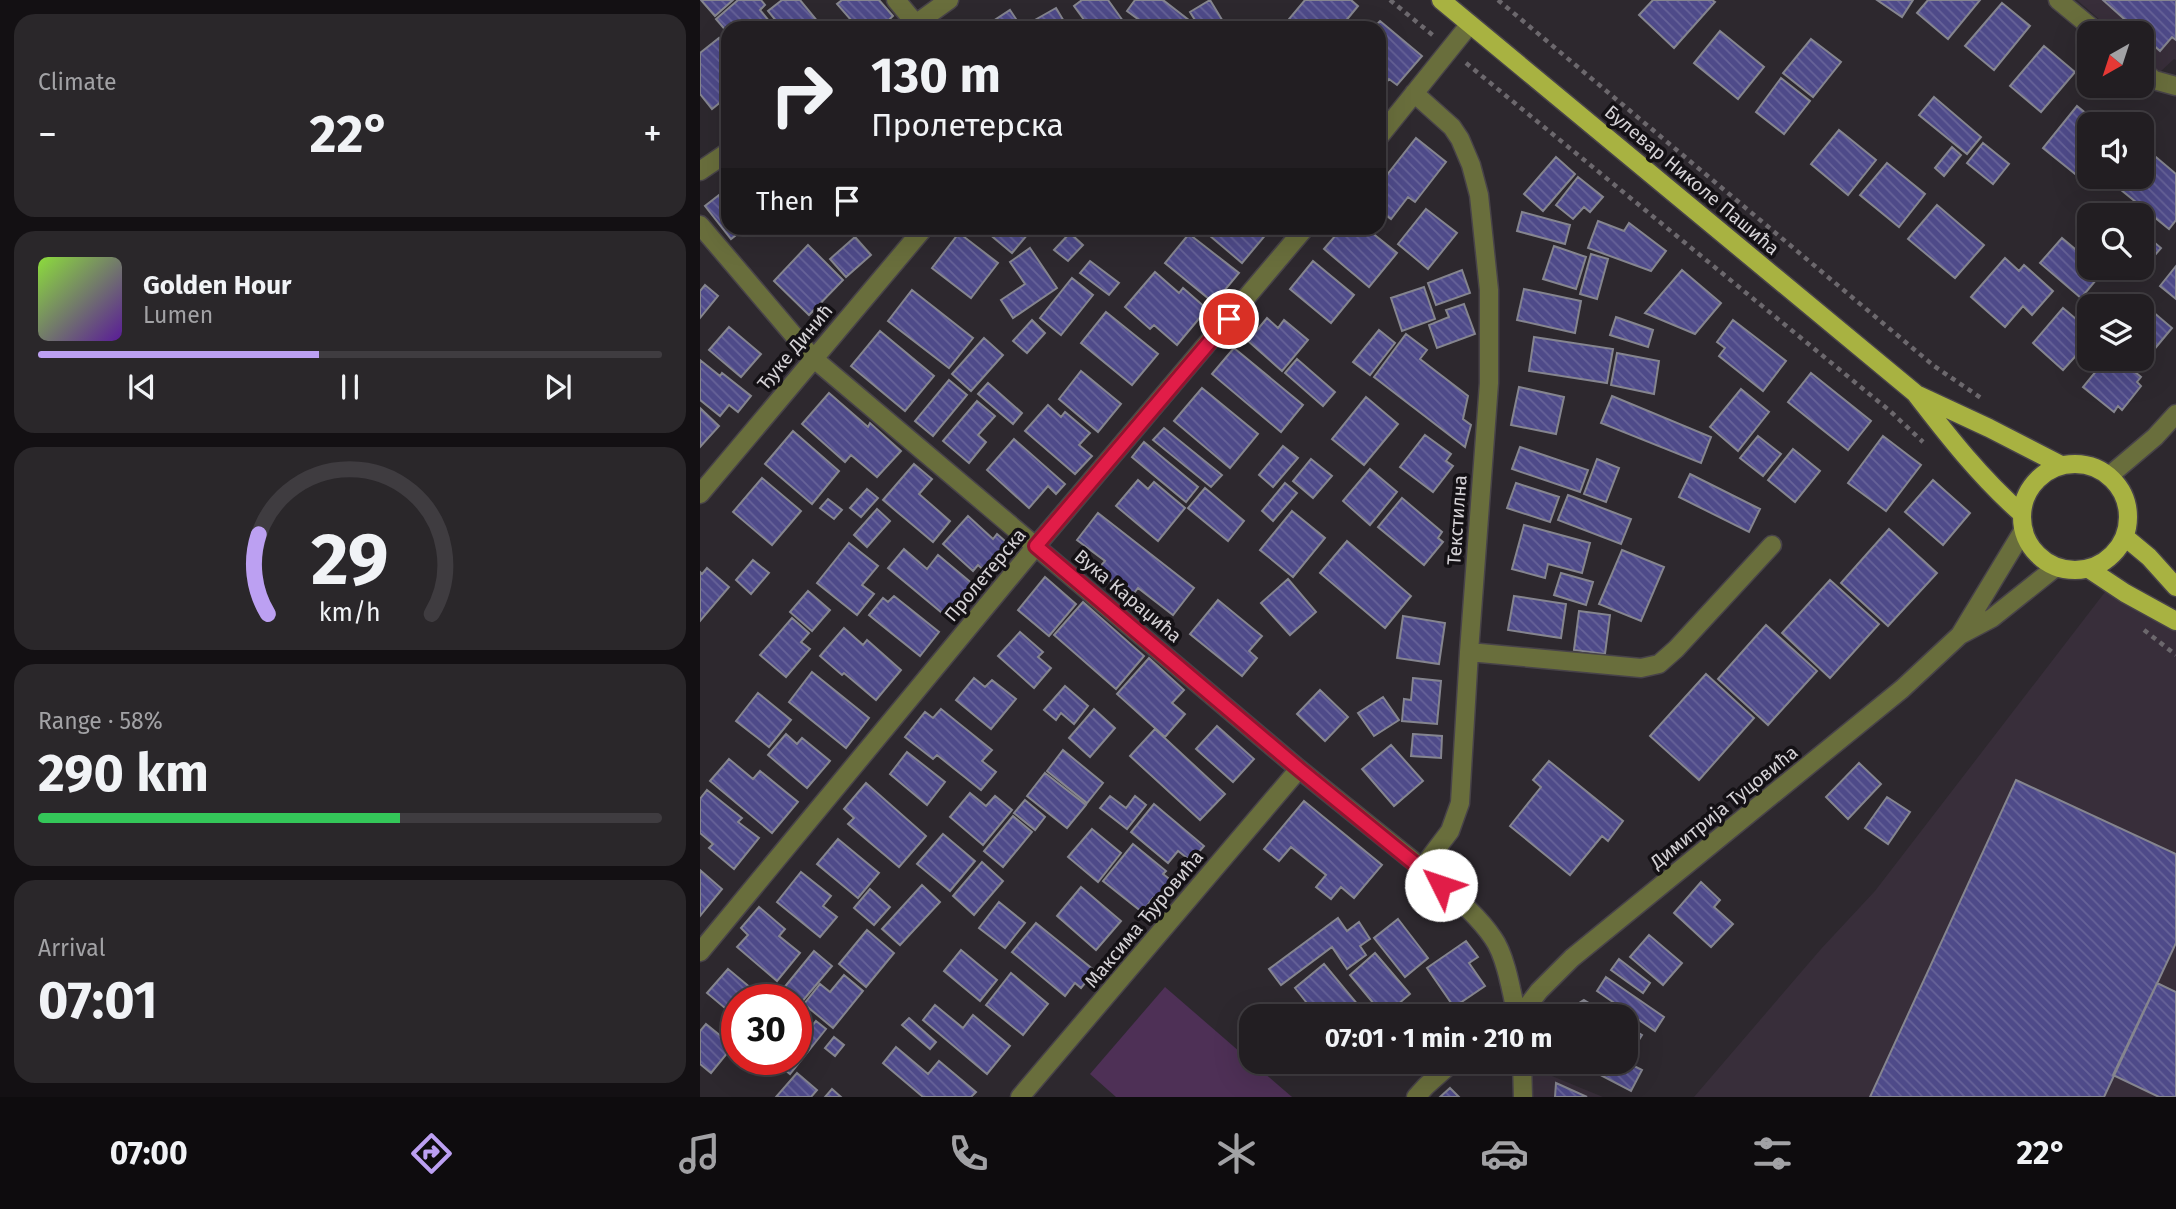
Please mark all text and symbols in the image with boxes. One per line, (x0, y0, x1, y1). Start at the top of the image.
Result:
north arrow (2077, 21, 2154, 98)
map controls (2077, 21, 2154, 371)
text: 130 m (871, 46, 1001, 105)
icon: right (756, 49, 847, 140)
text: Climate (38, 68, 117, 96)
street label: Булевар Николе Пашића (1600, 100, 1784, 260)
text: 22° (310, 103, 390, 166)
text: Пролетерска (871, 106, 1064, 144)
text: − (38, 111, 57, 157)
text: + (643, 111, 662, 157)
button: sound (2077, 112, 2154, 189)
icon: arrive (828, 182, 866, 220)
text: Then (756, 186, 814, 217)
button: search (2077, 203, 2154, 280)
text: Golden Hour (143, 270, 291, 301)
pin (1199, 289, 1259, 349)
button: layers (2077, 294, 2154, 371)
street label: Ђуке Динић (752, 299, 838, 395)
icon: arrive (1210, 300, 1248, 338)
text: Lumen (143, 301, 213, 329)
icon: previous (123, 368, 161, 406)
icon: pause (331, 368, 369, 406)
icon: next (539, 368, 577, 406)
street label: Текстилна (1442, 474, 1472, 566)
text: 29 (311, 517, 389, 604)
street label: Пролетерска (939, 524, 1031, 626)
street label: Вука Караџића (1070, 545, 1186, 647)
text: km/h (319, 598, 381, 628)
text: Range · 58% (38, 707, 163, 735)
street label: Димитрија Туцовића (1645, 740, 1802, 874)
text: 290 km (38, 742, 209, 805)
street label: Максима Ђуровића (1080, 846, 1208, 992)
position arrow (1404, 848, 1478, 922)
text: Arrival (38, 934, 105, 962)
text: 07:01 (38, 969, 158, 1032)
speed limit sign: 30 (721, 984, 812, 1075)
text: 07:01 · 1 min · 210 m (1325, 1023, 1552, 1054)
icon: directions (407, 1129, 456, 1178)
icon: music (675, 1129, 724, 1178)
icon: phone (944, 1129, 993, 1178)
icon: climate (1212, 1129, 1261, 1178)
icon: car (1480, 1129, 1529, 1178)
icon: filters (1748, 1129, 1797, 1178)
text: 07:00 (110, 1134, 188, 1172)
text: 22° (2017, 1134, 2066, 1172)

